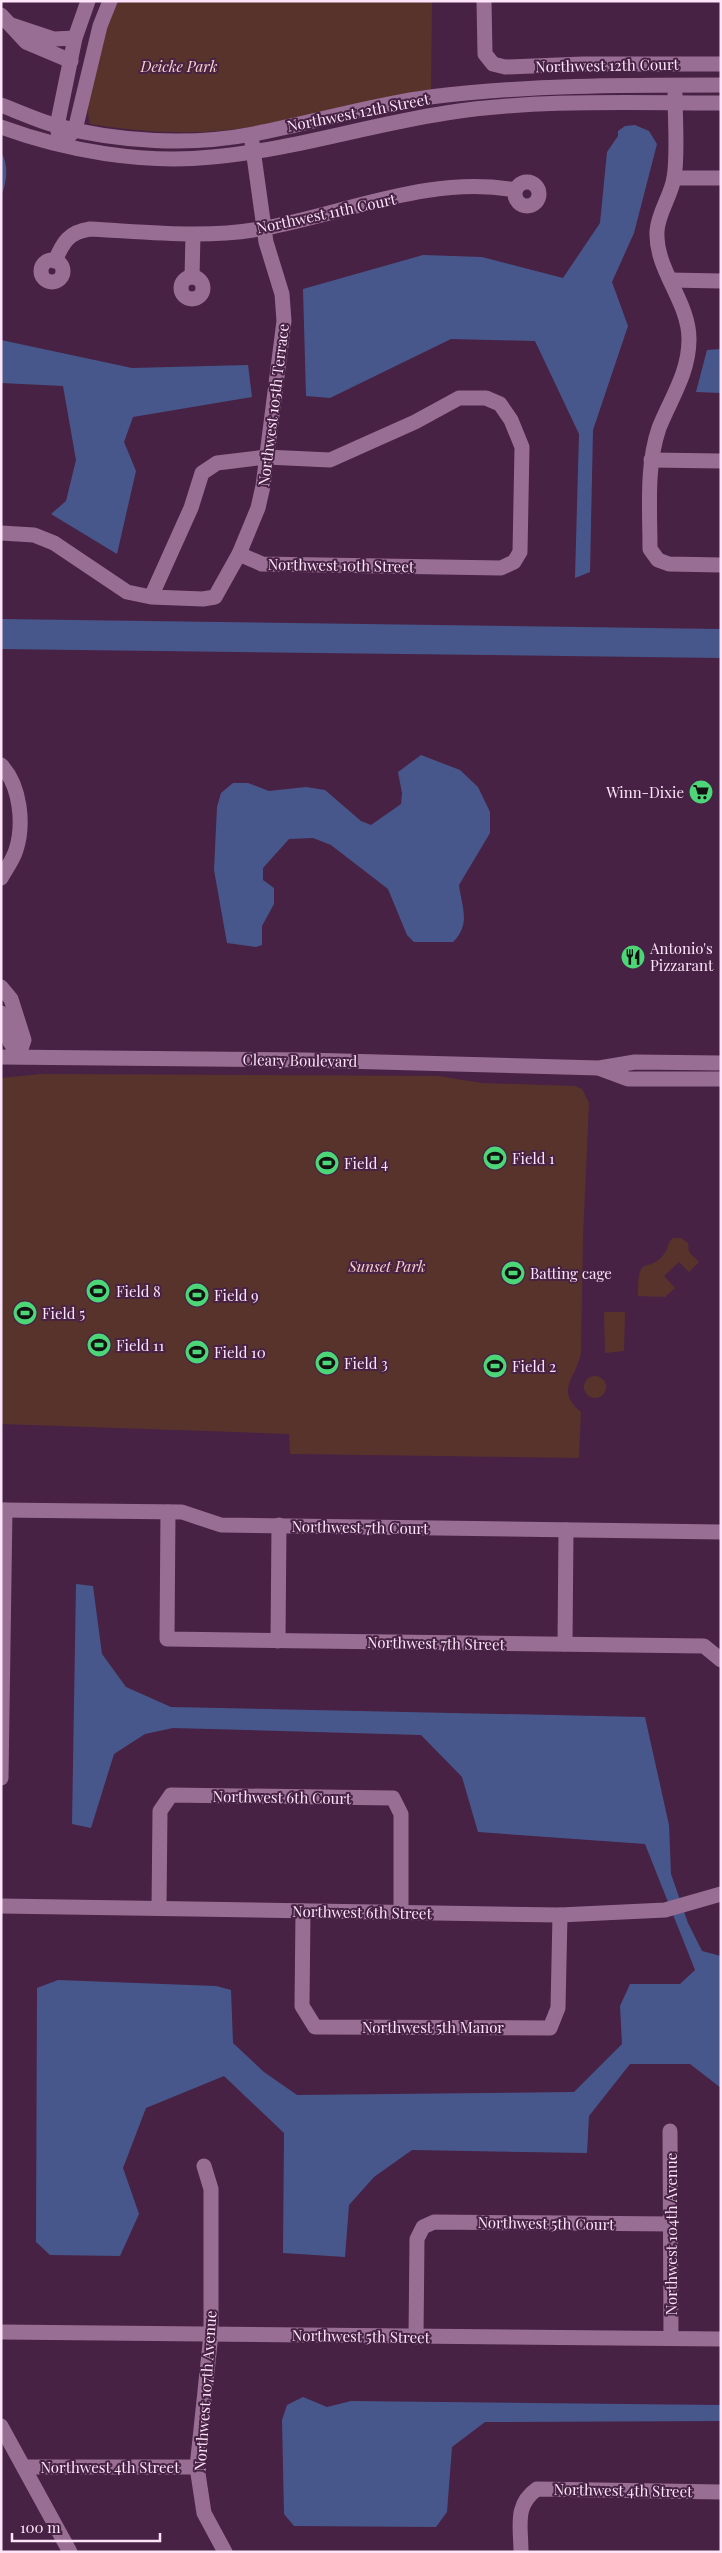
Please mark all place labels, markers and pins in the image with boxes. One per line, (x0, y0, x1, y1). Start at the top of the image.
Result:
supermarket icon: Winn-Dixie (688, 779, 714, 805)
place label: Winn-Dixie (605, 782, 684, 802)
place label: Antonio's Pizzarant (649, 938, 714, 975)
restaurant icon: Antonio's Pizzarant (620, 944, 646, 970)
sports icon: Field 1 (482, 1145, 508, 1171)
place label: Field 1 (512, 1148, 555, 1168)
sports icon: Field 4 (314, 1150, 340, 1176)
place label: Field 4 (344, 1153, 388, 1173)
sports icon: Batting cage (500, 1260, 526, 1286)
place label: Batting cage (530, 1263, 612, 1283)
sports icon: Field 8 (85, 1278, 111, 1304)
place label: Field 8 (116, 1281, 161, 1301)
sports icon: Field 9 (184, 1282, 210, 1308)
place label: Field 9 (214, 1285, 259, 1305)
sports icon: Field 5 (12, 1300, 38, 1326)
place label: Field 5 (42, 1303, 85, 1323)
sports icon: Field 11 (86, 1332, 112, 1358)
place label: Field 11 (116, 1335, 165, 1355)
sports icon: Field 10 (184, 1339, 210, 1365)
place label: Field 10 (214, 1342, 266, 1362)
sports icon: Field 3 (314, 1350, 340, 1376)
place label: Field 3 (344, 1353, 388, 1373)
sports icon: Field 2 (482, 1353, 508, 1379)
place label: Field 2 (512, 1356, 556, 1376)

